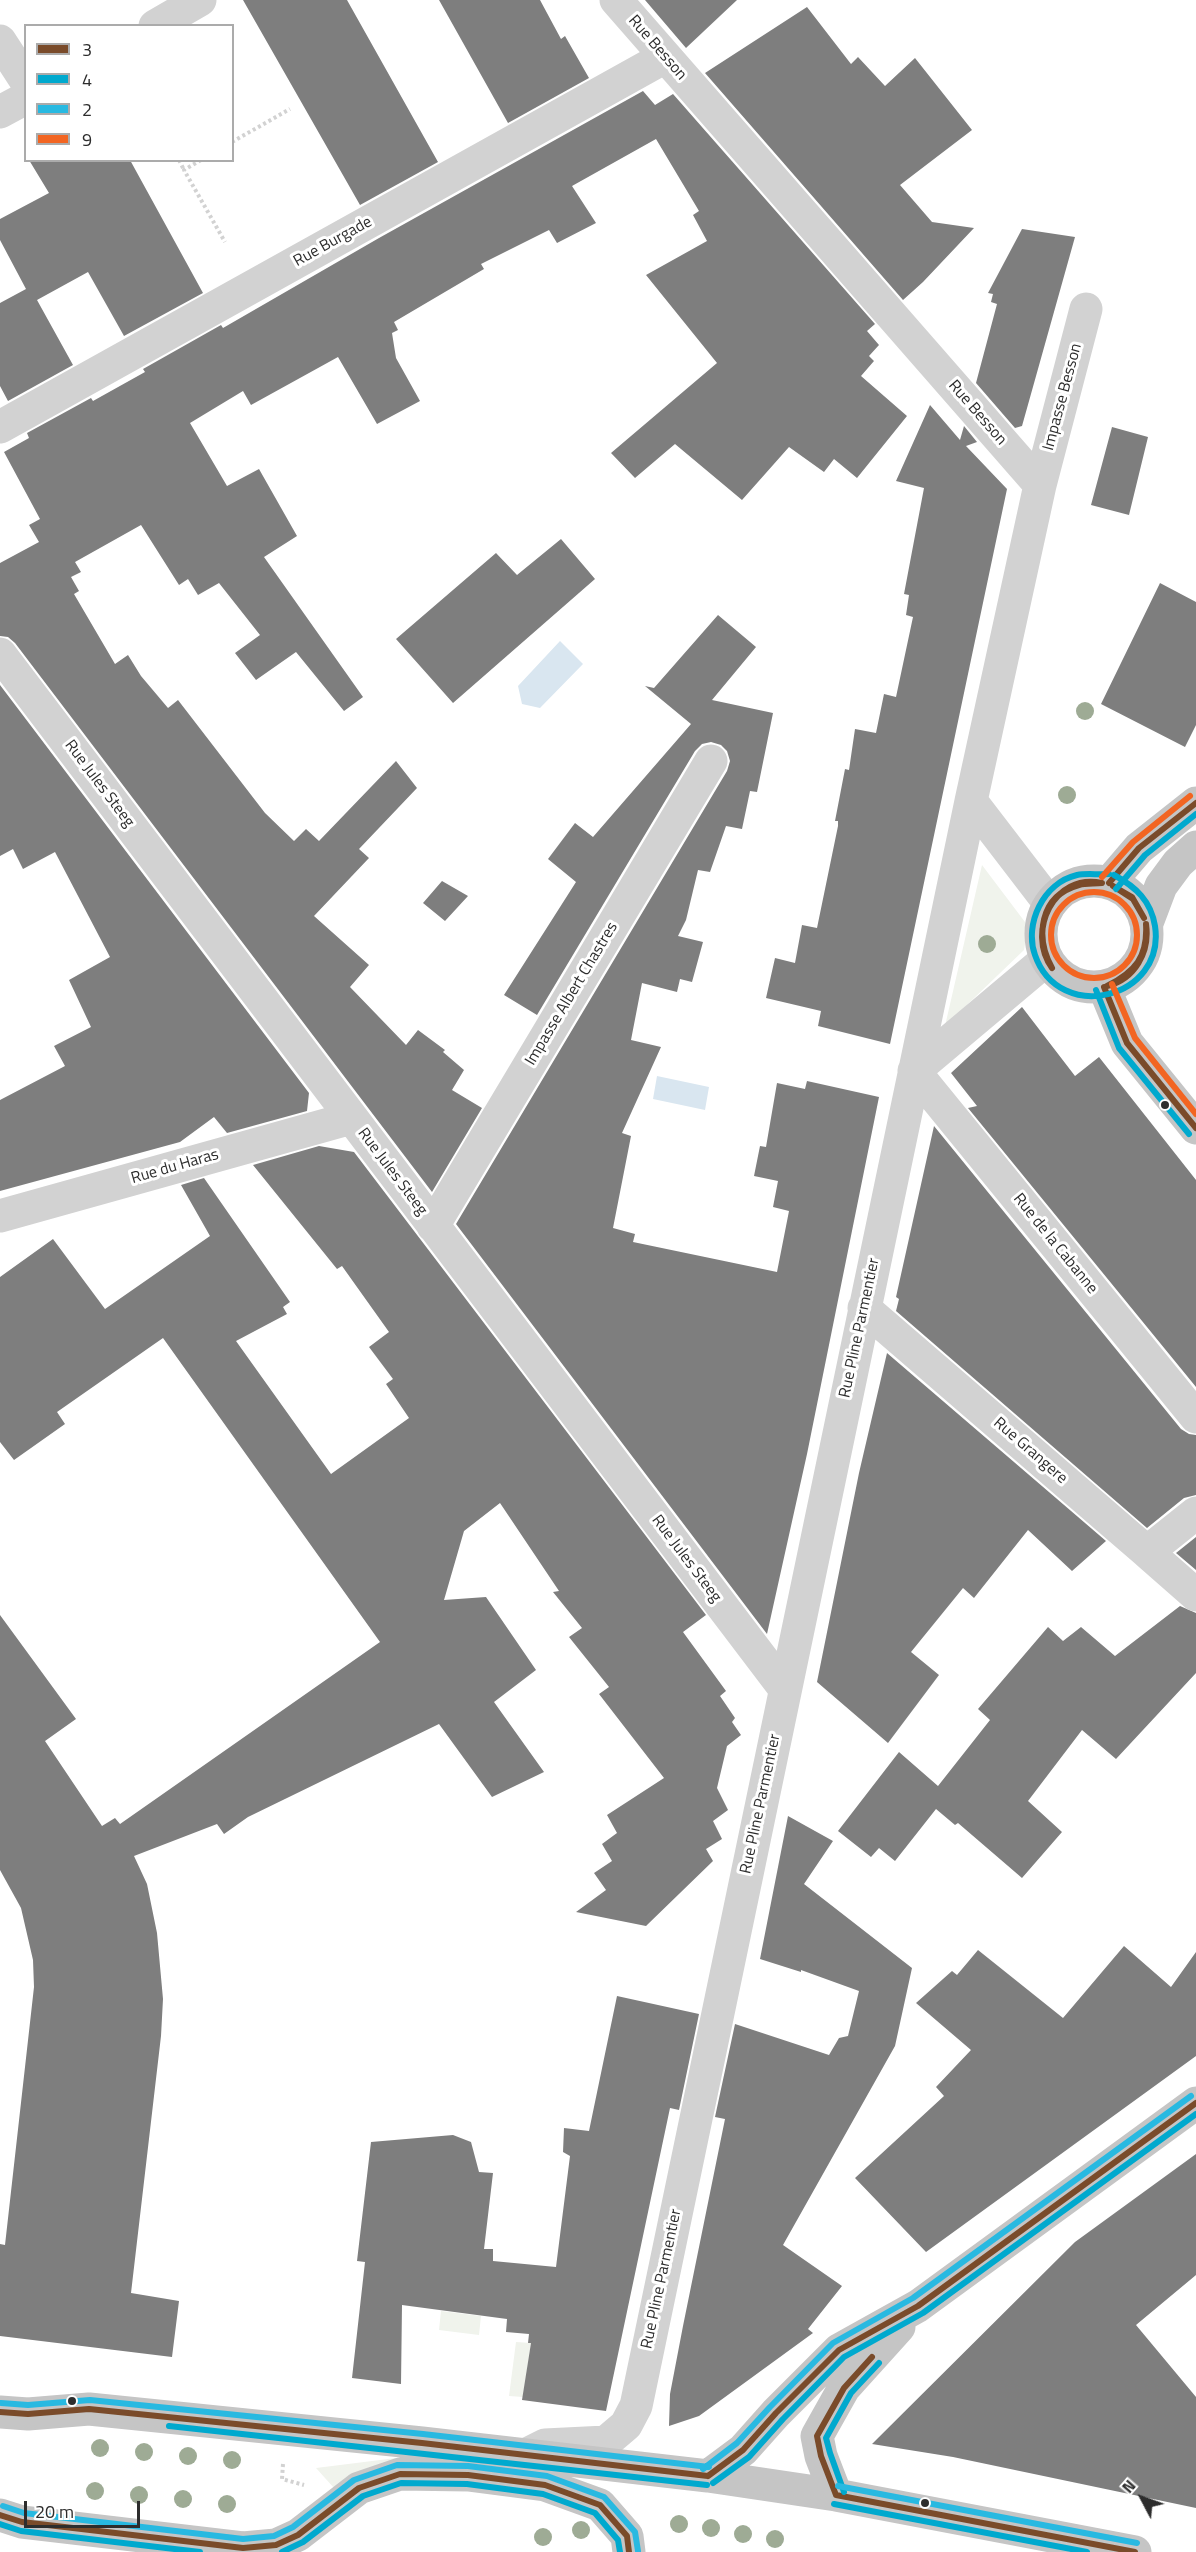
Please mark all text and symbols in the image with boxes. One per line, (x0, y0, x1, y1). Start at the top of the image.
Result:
street label: Rue Besson (624, 12, 690, 84)
legend (24, 24, 234, 162)
text: 3 (82, 36, 92, 63)
text: 4 (82, 66, 92, 93)
text: 2 (82, 96, 92, 123)
text: 9 (82, 126, 92, 153)
street label: Rue Burgade (291, 213, 375, 271)
street label: Impasse Besson (1039, 341, 1087, 453)
street label: Rue Besson (944, 377, 1010, 449)
street label: Rue Jules Steeg (60, 737, 138, 831)
street label: Impasse Albert Chastres (522, 919, 622, 1069)
unlabelled marker (1159, 1099, 1171, 1111)
street label: Rue Jules Steeg (353, 1125, 431, 1219)
street label: Rue du Haras (129, 1145, 221, 1189)
street label: Rue de la Cabanne (1009, 1190, 1101, 1298)
street label: Rue Pline Parmentier (836, 1256, 884, 1400)
street label: Rue Grangere (989, 1414, 1071, 1488)
street label: Rue Jules Steeg (647, 1512, 725, 1606)
street label: Rue Pline Parmentier (737, 1732, 785, 1876)
street label: Rue Pline Parmentier (638, 2207, 686, 2351)
unlabelled marker (66, 2395, 78, 2407)
north arrow (1112, 2468, 1172, 2528)
text: N (1116, 2474, 1141, 2498)
scale bar (27, 2489, 142, 2527)
unlabelled marker (919, 2497, 931, 2509)
text: 20 m (35, 2498, 74, 2525)

